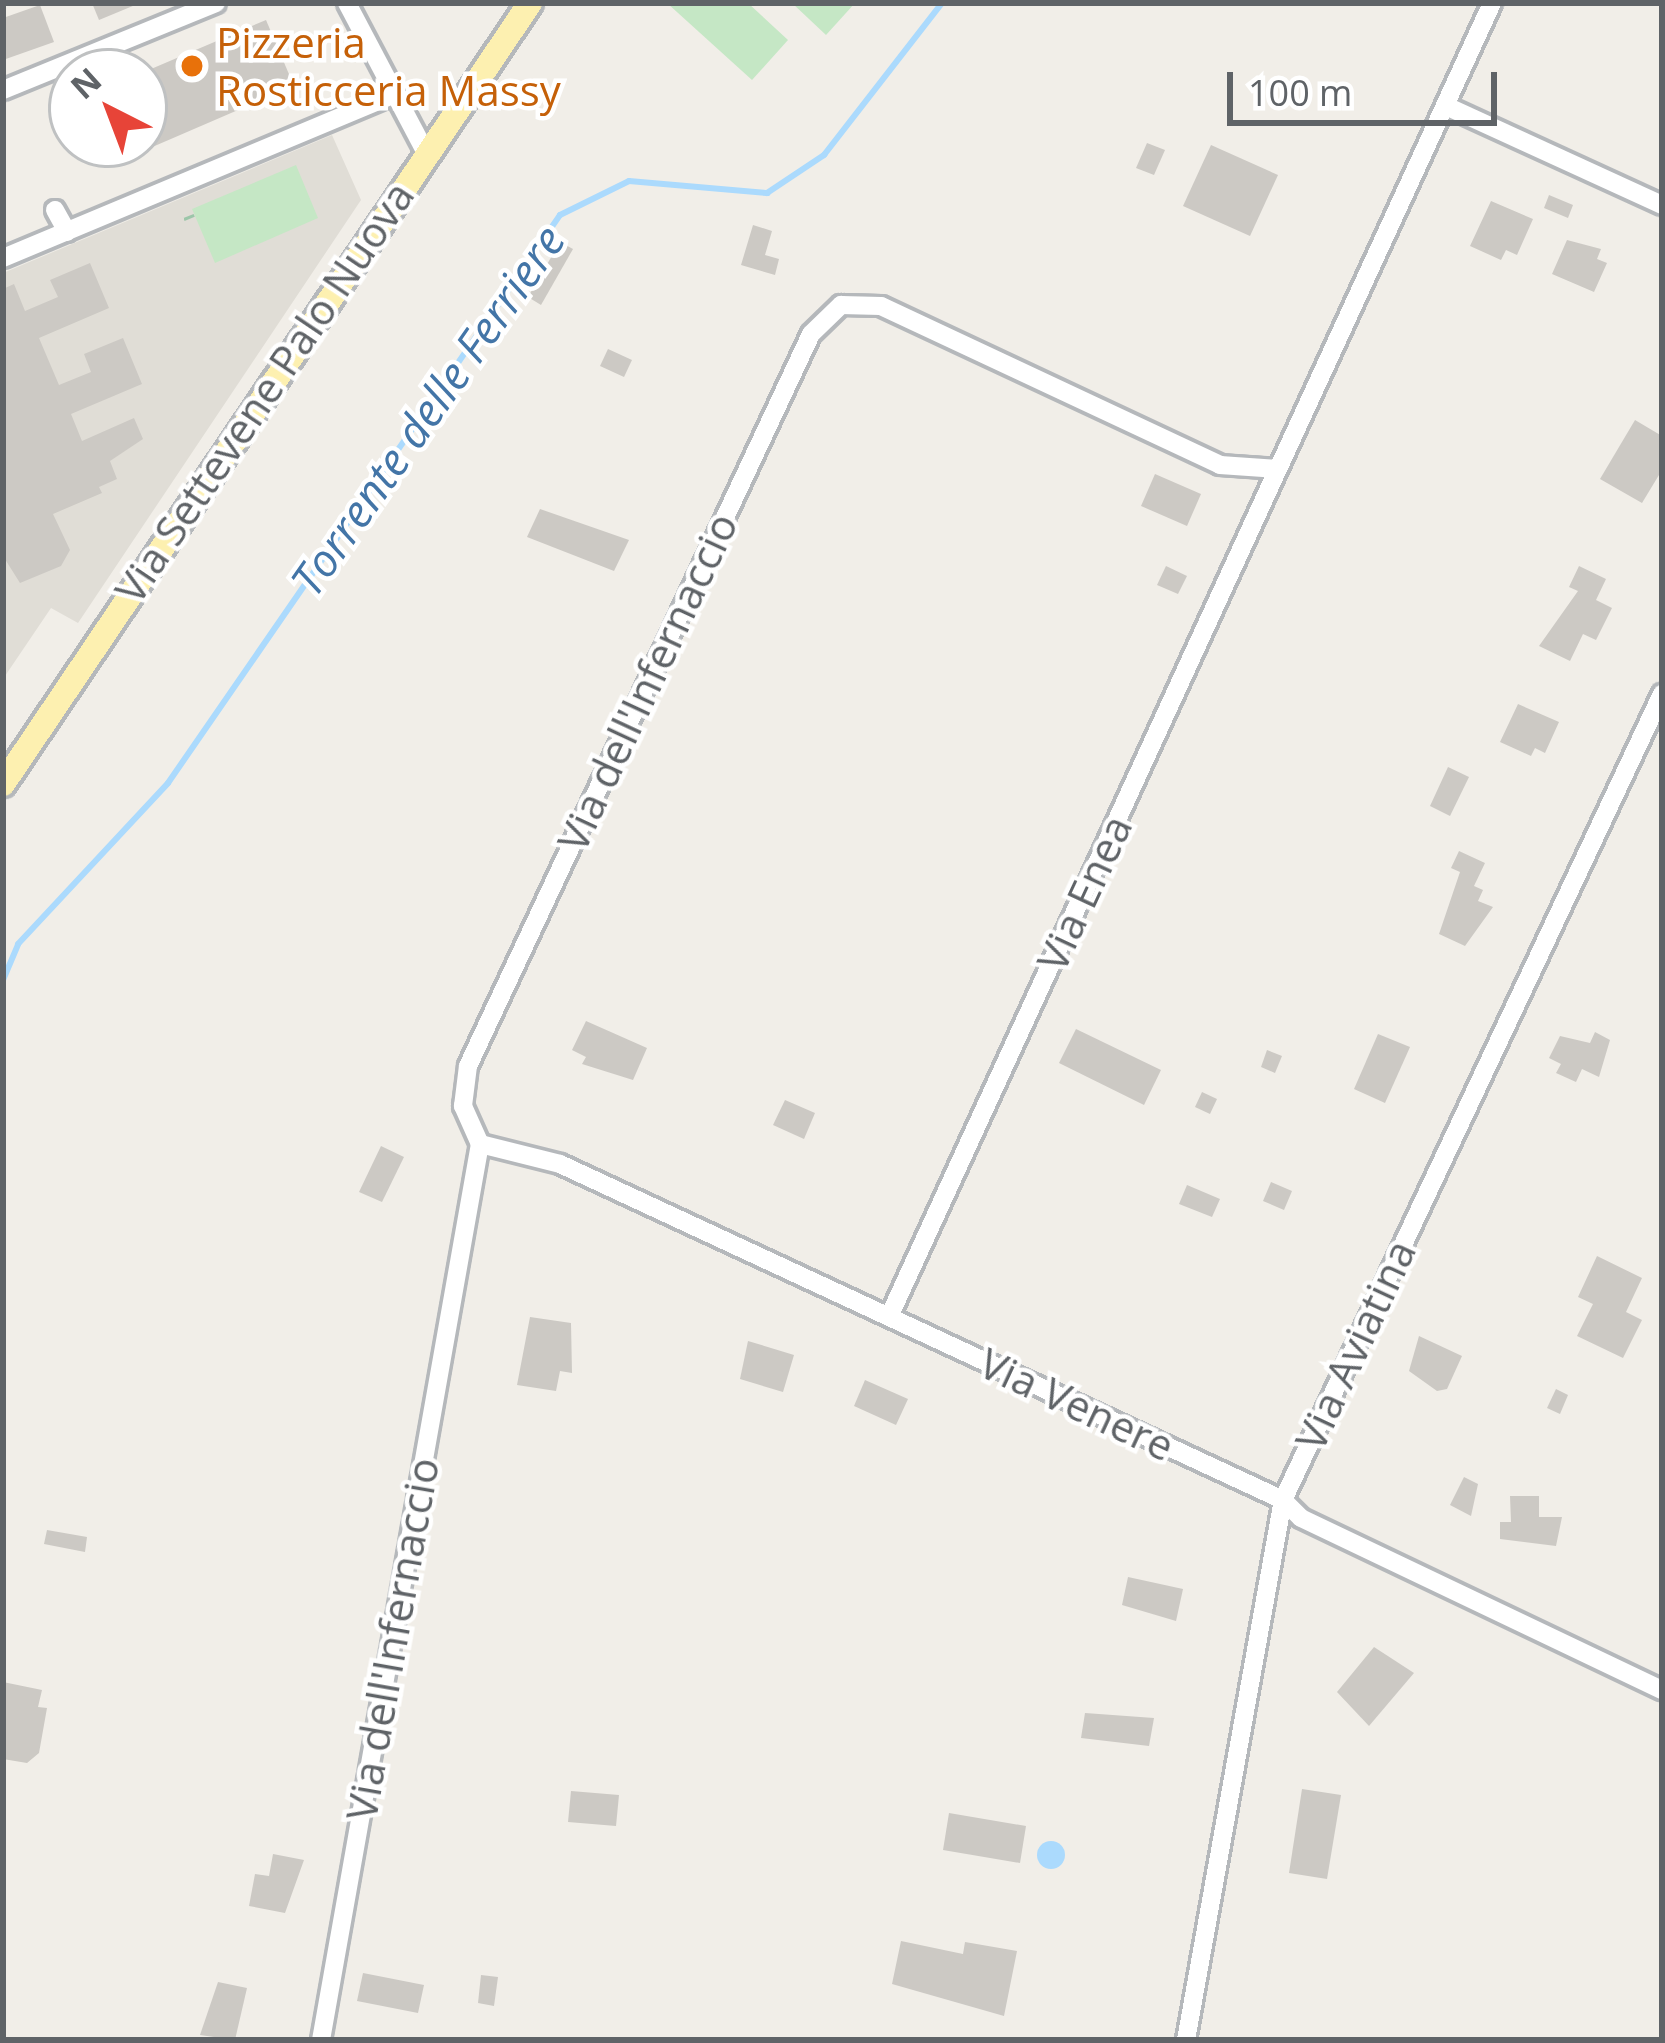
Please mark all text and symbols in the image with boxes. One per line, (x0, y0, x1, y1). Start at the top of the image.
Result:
place label: Pizzeria Rosticceria Massy (216, 17, 561, 116)
north arrow (48, 48, 168, 168)
scale bar (1233, 48, 1503, 122)
marker: Pizzeria Rosticceria Massy (179, 53, 205, 79)
text: N (61, 57, 111, 109)
text: 100 m (1248, 68, 1352, 117)
street label: Via Settevene Palo Nuova (104, 172, 424, 612)
water label: Torrente delle Ferriere (279, 215, 575, 605)
street label: Via dell'Infernaccio (547, 505, 747, 859)
street label: Via Enea (1026, 807, 1142, 979)
street label: Via Aviatina (1284, 1232, 1426, 1458)
street label: Via Venere (972, 1337, 1182, 1471)
street label: Via dell'Infernaccio (335, 1454, 449, 1824)

